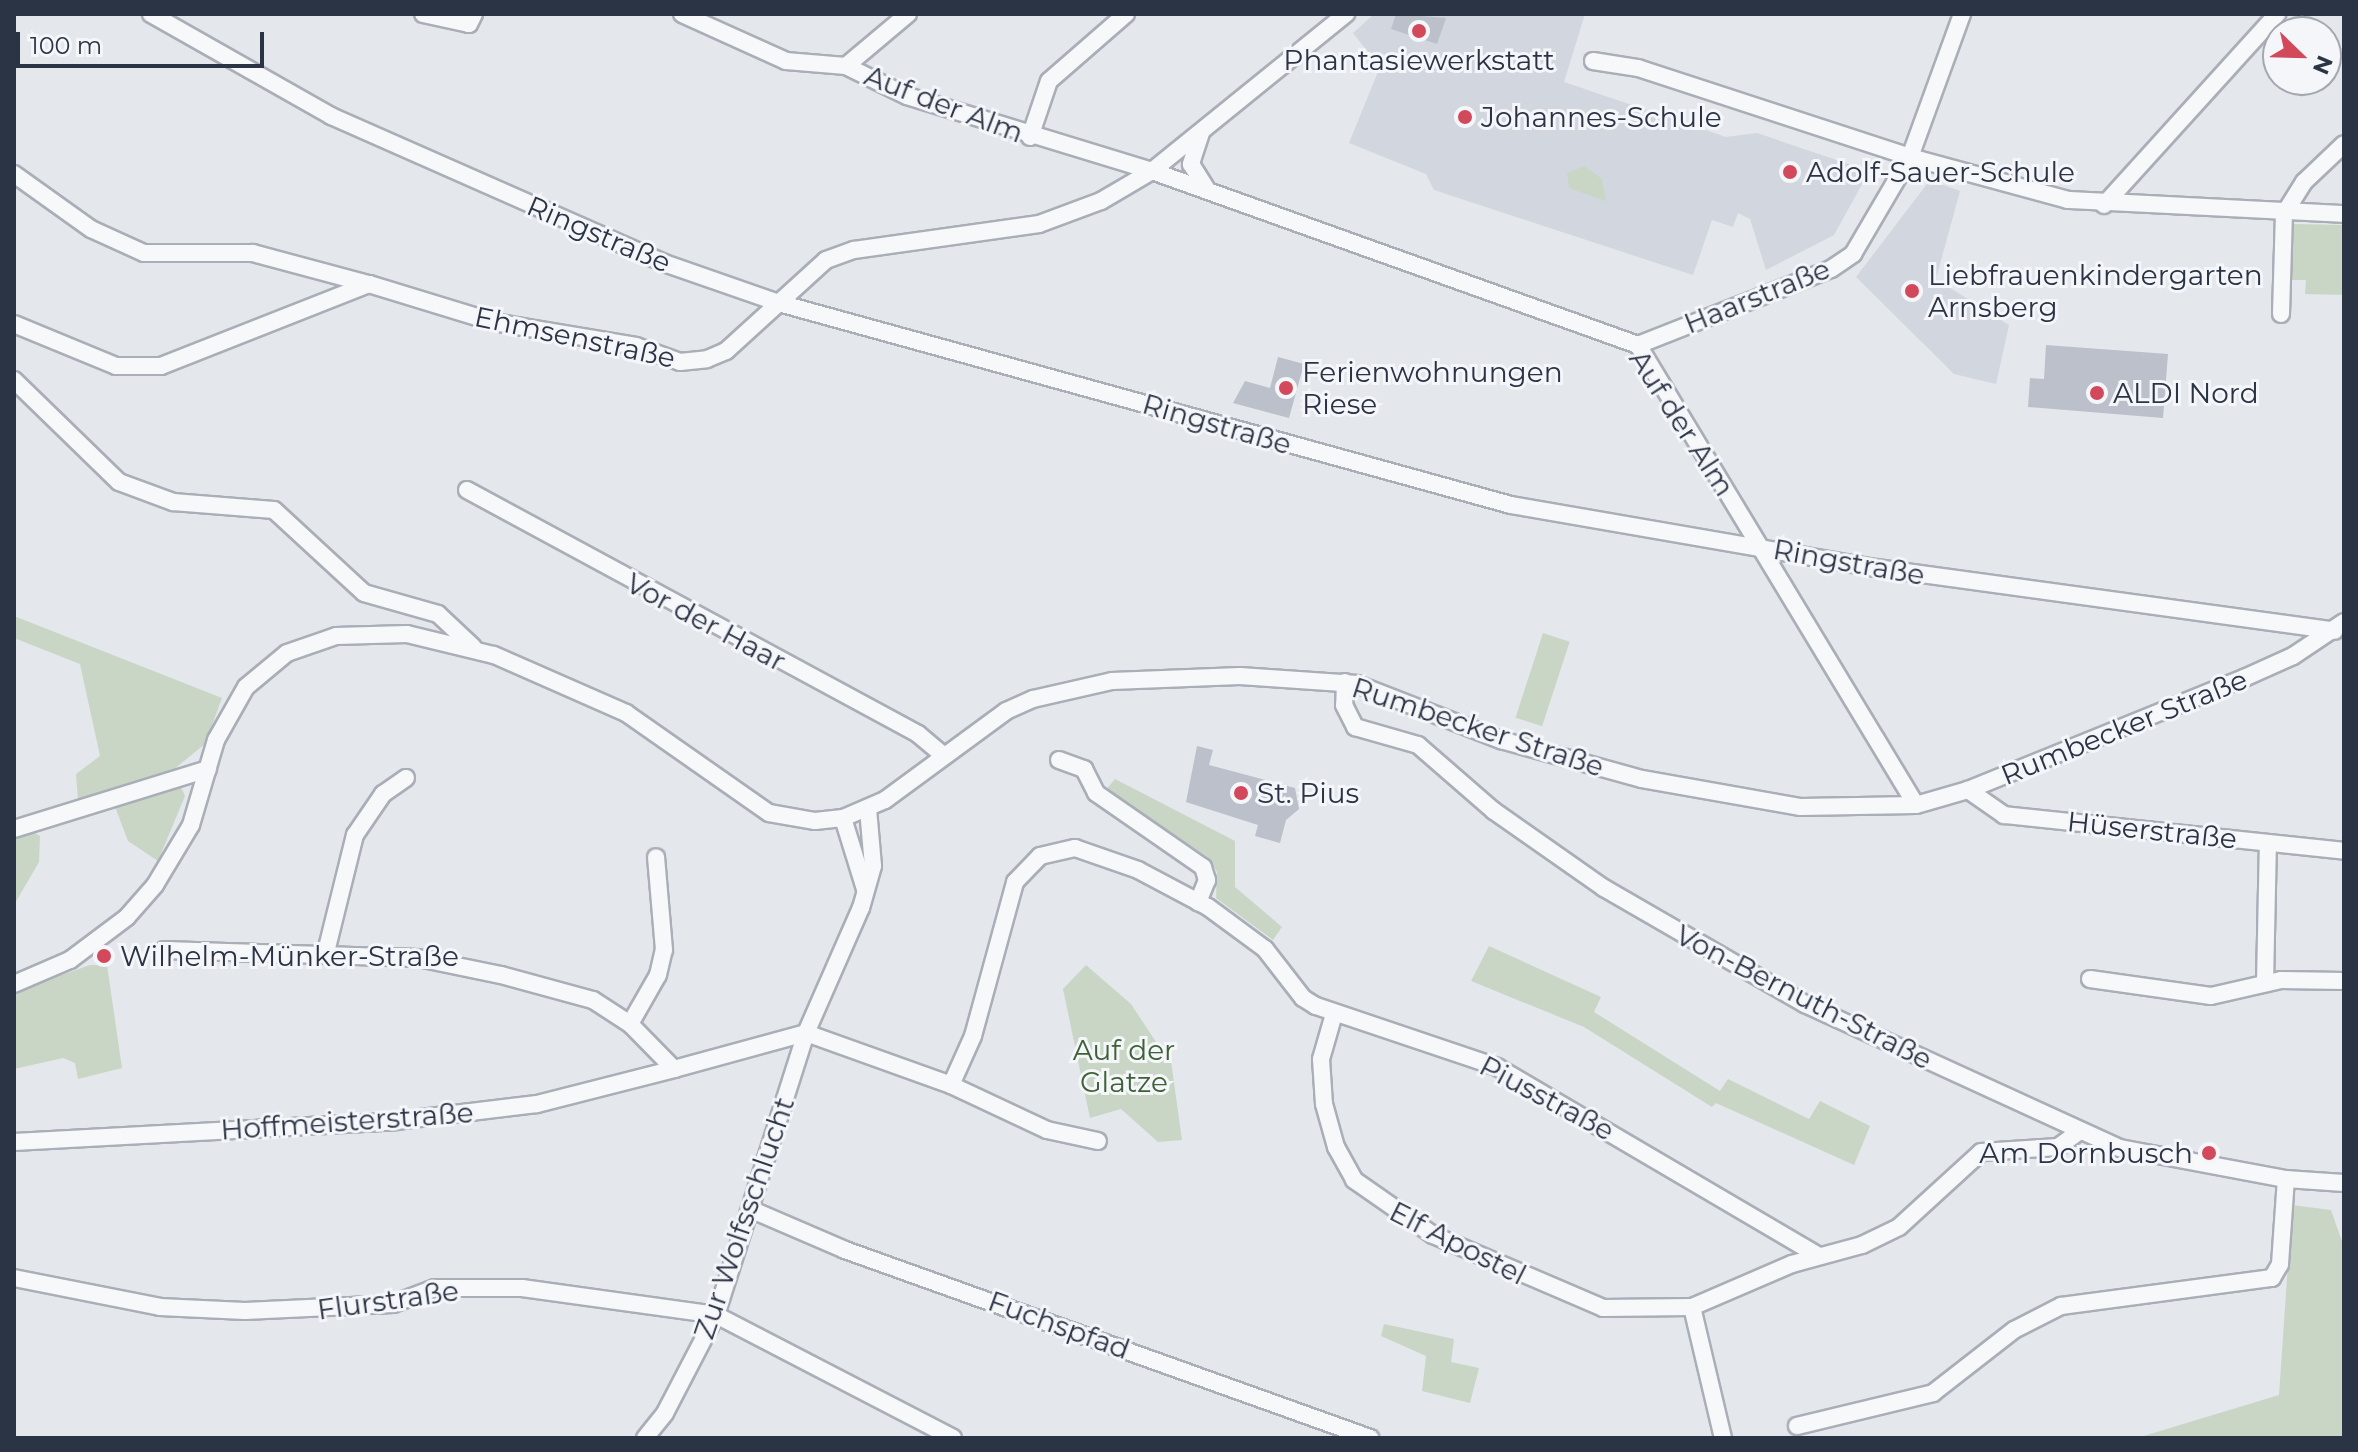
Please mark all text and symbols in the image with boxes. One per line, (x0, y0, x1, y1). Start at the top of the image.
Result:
scale bar (20, 16, 268, 66)
north arrow (2262, 16, 2342, 96)
marker: Phantasiewerkstatt (1410, 22, 1428, 40)
text: 100 m (30, 31, 102, 60)
place label: Phantasiewerkstatt (1283, 43, 1555, 77)
text: N (2307, 51, 2339, 78)
street label: Auf der Alm (860, 58, 1028, 150)
place label: Johannes-Schule (1481, 100, 1722, 134)
marker: Johannes-Schule (1456, 108, 1474, 126)
place label: Adolf-Sauer-Schule (1806, 155, 2075, 189)
marker: Adolf-Sauer-Schule (1781, 163, 1799, 181)
street label: Ringstraße (522, 189, 676, 279)
street label: Haarstraße (1679, 252, 1835, 340)
place label: Liebfrauenkindergarten Arnsberg (1928, 258, 2263, 324)
marker: Liebfrauenkindergarten Arnsberg (1903, 282, 1921, 300)
street label: Ehmsenstraße (472, 299, 678, 375)
street label: Auf der Alm (1622, 344, 1742, 502)
place label: Ferienwohnungen Riese (1302, 355, 1563, 421)
place label: ALDI Nord (2113, 376, 2259, 410)
marker: Ferienwohnungen Riese (1277, 379, 1295, 397)
marker: ALDI Nord (2088, 384, 2106, 402)
street label: Ringstraße (1139, 387, 1295, 461)
street label: Ringstraße (1771, 532, 1927, 592)
street label: Vor der Haar (621, 566, 791, 678)
street label: Rumbecker Straße (1996, 662, 2252, 792)
street label: Rumbecker Straße (1348, 670, 1608, 784)
place label: St. Pius (1257, 776, 1359, 810)
marker: St. Pius (1232, 784, 1250, 802)
street label: Hüserstraße (2065, 804, 2239, 856)
street label: Von-Bernuth-Straße (1670, 918, 1938, 1076)
place label: Wilhelm-Münker-Straße (120, 939, 459, 973)
marker: Wilhelm-Münker-Straße (95, 947, 113, 965)
park label: Auf der Glatze (1073, 1033, 1175, 1099)
street label: Piusstraße (1474, 1049, 1620, 1147)
street label: Zur Wolfsschlucht (687, 1093, 801, 1343)
street label: Hoffmeisterstraße (219, 1095, 475, 1147)
place label: Am Dornbusch (1979, 1136, 2193, 1170)
marker: Am Dornbusch (2200, 1144, 2218, 1162)
street label: Elf Apostel (1384, 1194, 1532, 1292)
street label: Flurstraße (315, 1273, 461, 1327)
street label: Fuchspfad (984, 1284, 1134, 1366)

